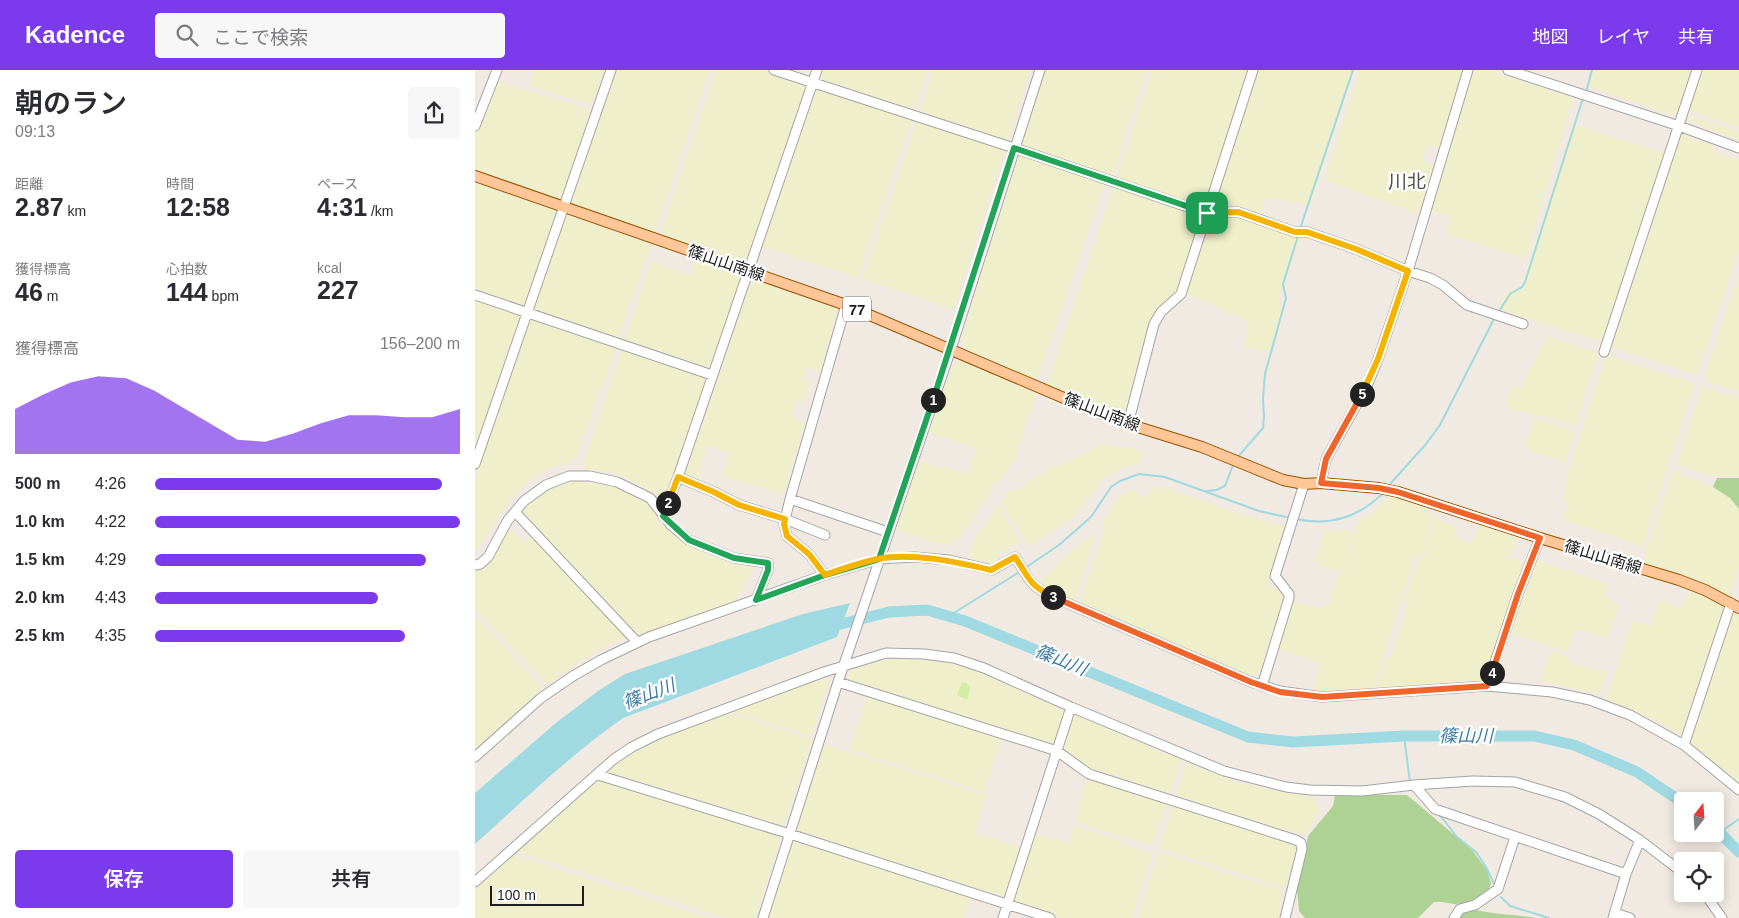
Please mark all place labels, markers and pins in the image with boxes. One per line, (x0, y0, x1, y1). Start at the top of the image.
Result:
pin (1186, 192, 1228, 234)
pin: 5 (1349, 382, 1375, 406)
pin: 1 (921, 388, 945, 412)
pin: 2 (655, 490, 681, 516)
pin: 3 (1041, 584, 1065, 610)
pin: 4 (1479, 660, 1505, 686)

